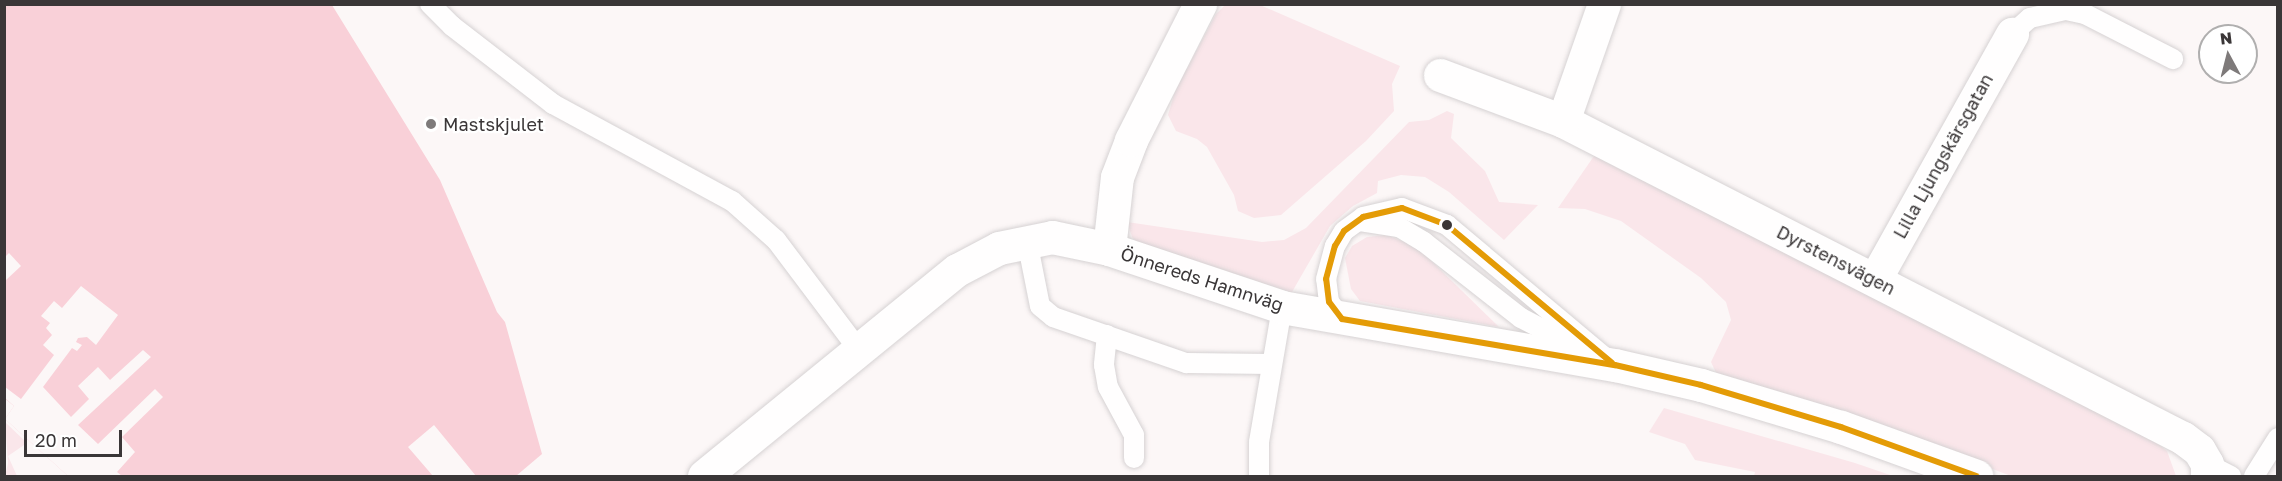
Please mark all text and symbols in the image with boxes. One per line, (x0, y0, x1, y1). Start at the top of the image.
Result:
north arrow (2198, 24, 2258, 84)
text: N (2219, 27, 2233, 49)
street label: Lilla Ljungskärsgatan (1889, 70, 1997, 242)
place label: Mastskjulet (443, 113, 544, 135)
marker: Mastskjulet (424, 117, 438, 131)
unlabelled marker (1441, 219, 1453, 231)
street label: Dyrstensvägen (1773, 221, 1899, 299)
street label: Önnereds Hamnväg (1118, 243, 1286, 315)
scale bar (27, 418, 124, 456)
text: 20 m (35, 429, 77, 451)

